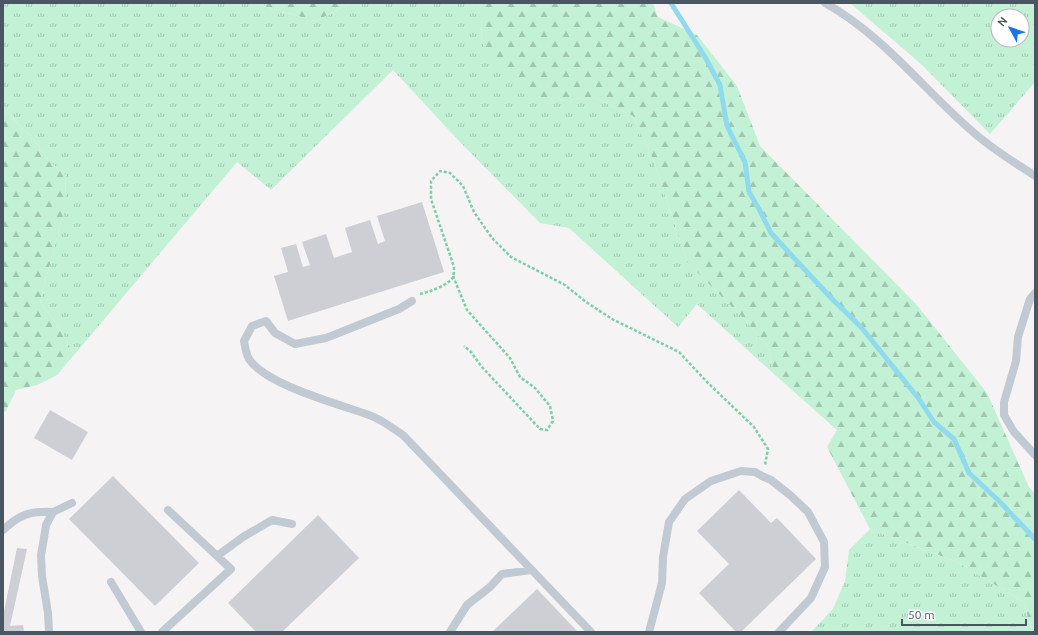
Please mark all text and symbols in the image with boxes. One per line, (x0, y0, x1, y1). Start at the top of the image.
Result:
north arrow (990, 8, 1030, 48)
text: N (995, 15, 1010, 29)
scale bar (902, 601, 1026, 627)
text: 50 m (908, 608, 935, 621)

